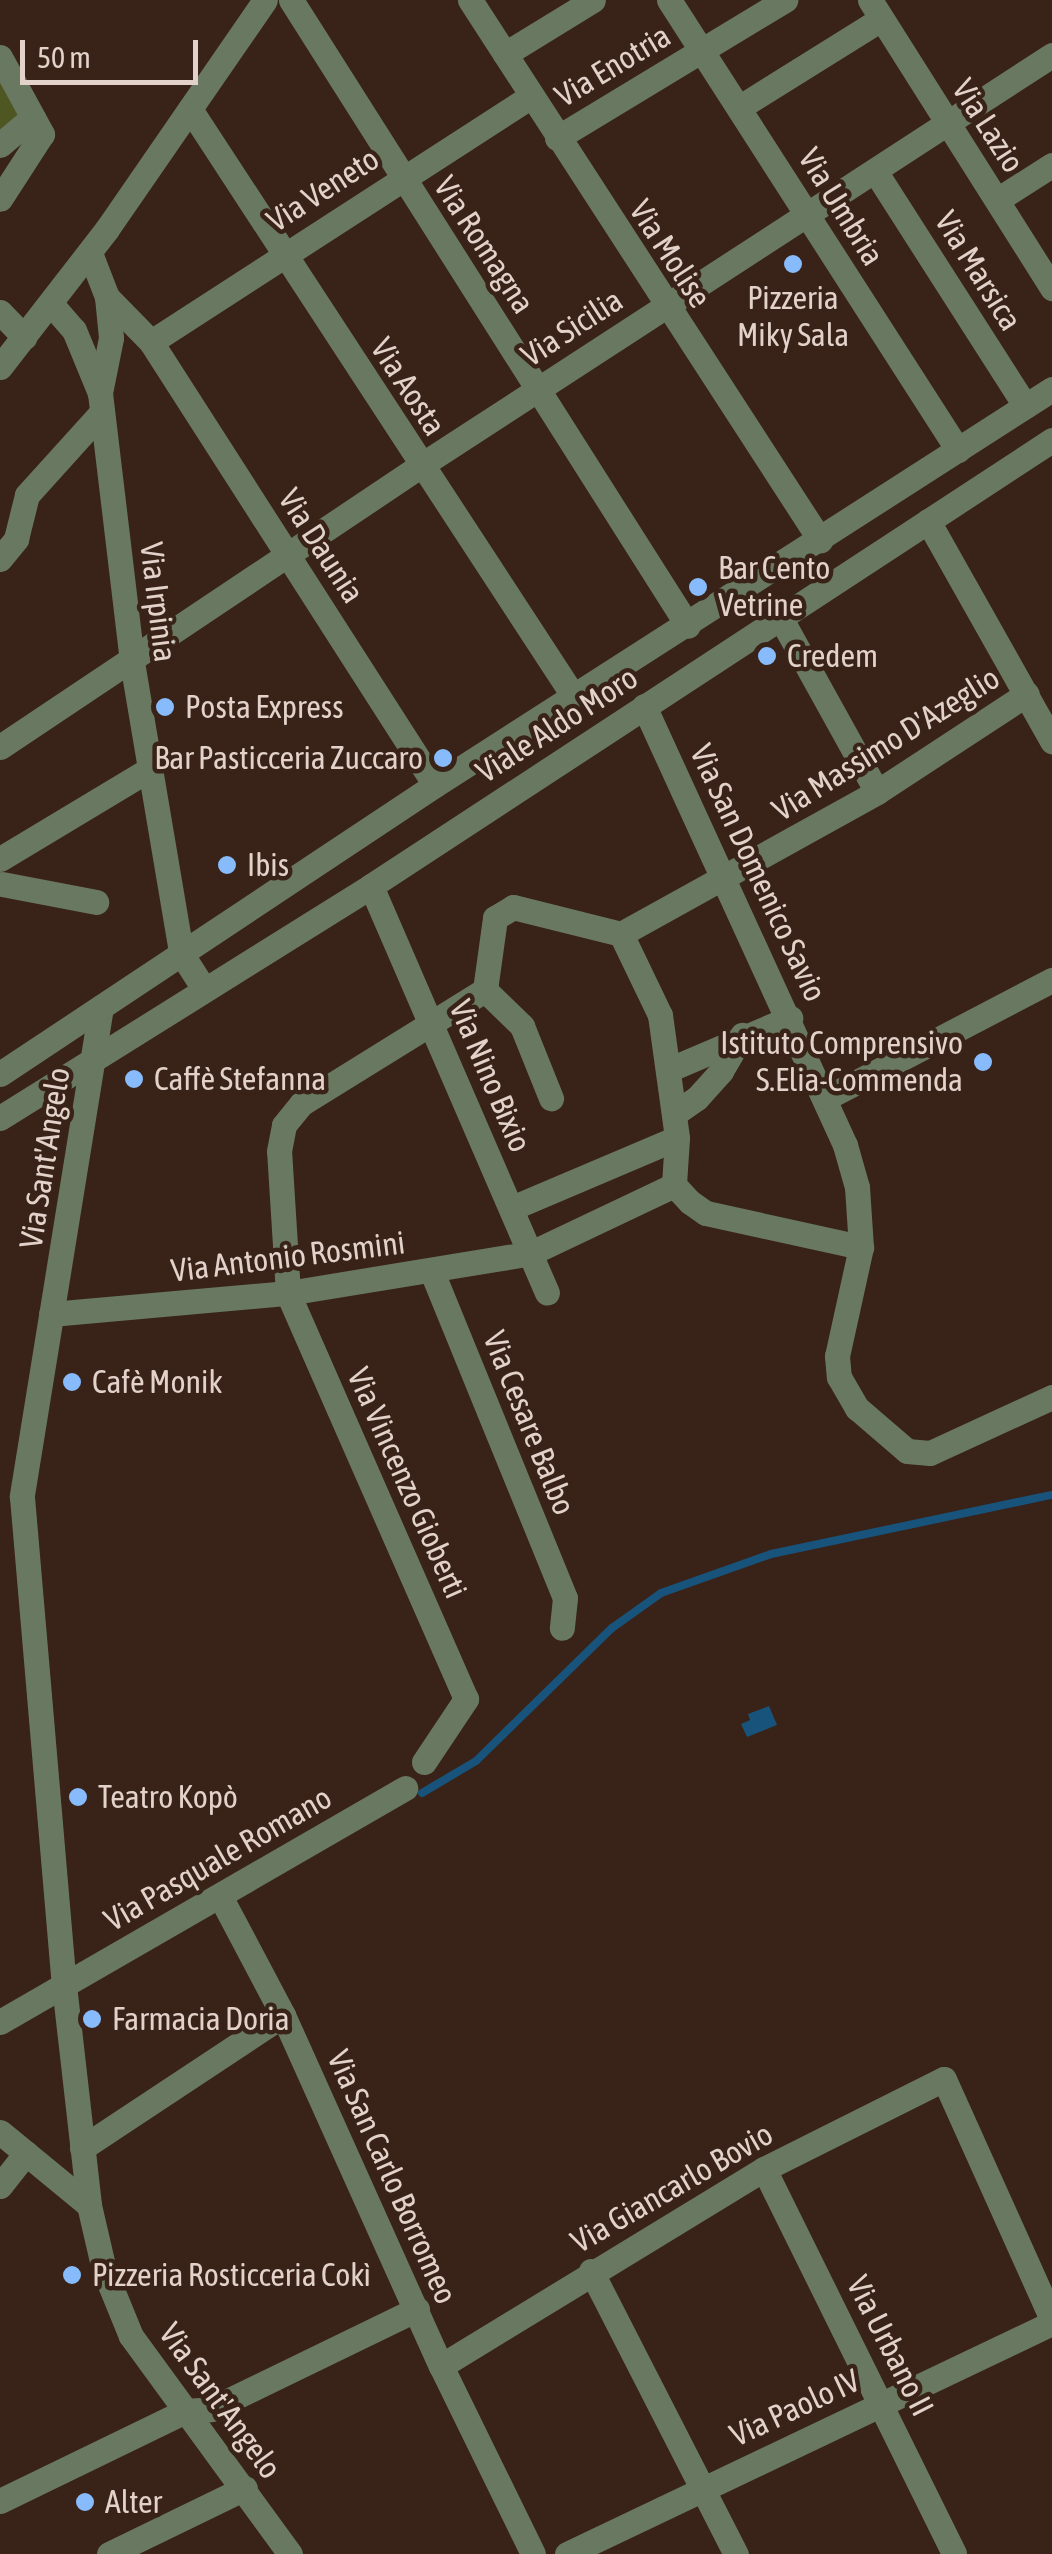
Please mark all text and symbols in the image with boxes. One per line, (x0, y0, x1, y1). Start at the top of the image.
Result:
street label: Via Enotria (549, 17, 677, 115)
scale bar (25, 20, 202, 82)
text: 50 m (37, 40, 91, 74)
street label: Via Lazio (944, 72, 1032, 180)
street label: Via Veneto (260, 140, 386, 240)
street label: Via Umbria (790, 141, 892, 273)
street label: Via Romagna (426, 169, 542, 321)
street label: Via Molise (621, 193, 719, 315)
street label: Via Marsica (926, 204, 1030, 338)
marker: Pizzeria Miky Sala (782, 253, 804, 275)
place label: Pizzeria Miky Sala (737, 280, 849, 355)
street label: Via Sicilia (514, 281, 630, 375)
street label: Via Aosta (362, 331, 454, 443)
street label: Via Daunia (270, 482, 372, 610)
street label: Via Irpinia (132, 540, 184, 664)
place label: Bar Cento Vetrine (718, 550, 830, 625)
marker: Bar Cento Vetrine (687, 576, 709, 598)
place label: Credem (787, 637, 878, 675)
marker: Credem (756, 645, 778, 667)
street label: Viale Aldo Moro (469, 659, 645, 791)
street label: Via Massimo D'Azeglio (765, 659, 1007, 829)
place label: Posta Express (185, 688, 343, 726)
marker: Posta Express (154, 696, 176, 718)
street label: Via San Domenico Savio (682, 738, 834, 1008)
place label: Bar Pasticceria Zuccaro (154, 739, 423, 777)
marker: Bar Pasticceria Zuccaro (432, 747, 454, 769)
place label: Ibis (247, 846, 289, 884)
marker: Ibis (216, 854, 238, 876)
street label: Via Nino Bixio (441, 994, 539, 1158)
place label: Istituto Comprensivo S.Elia-Commenda (720, 1025, 963, 1100)
marker: Istituto Comprensivo S.Elia-Commenda (972, 1051, 994, 1073)
place label: Caffè Stefanna (154, 1060, 326, 1098)
street label: Via Sant'Angelo (12, 1065, 78, 1251)
marker: Caffè Stefanna (123, 1068, 145, 1090)
street label: Via Antonio Rosmini (169, 1224, 407, 1290)
street label: Via Cesare Balbo (475, 1326, 583, 1520)
street label: Via Vincenzo Gioberti (339, 1362, 475, 1604)
place label: Cafè Monik (92, 1363, 222, 1401)
marker: Cafè Monik (61, 1371, 83, 1393)
place label: Teatro Kopò (98, 1778, 238, 1816)
street label: Via Pasquale Romano (98, 1778, 338, 1940)
marker: Teatro Kopò (67, 1786, 89, 1808)
place label: Farmacia Doria (112, 2000, 290, 2038)
marker: Farmacia Doria (81, 2008, 103, 2030)
street label: Via San Carlo Borromeo (319, 2044, 465, 2310)
street label: Via Giancarlo Bovio (564, 2115, 780, 2261)
place label: Pizzeria Rosticceria Cokì (92, 2256, 371, 2294)
marker: Pizzeria Rosticceria Cokì (61, 2264, 83, 2286)
street label: Via Urbano II (838, 2270, 942, 2422)
street label: Via Sant'Angelo (151, 2316, 289, 2486)
street label: Via Paolo IV (724, 2361, 866, 2455)
place label: Alter (105, 2483, 162, 2521)
marker: Alter (74, 2491, 96, 2513)

